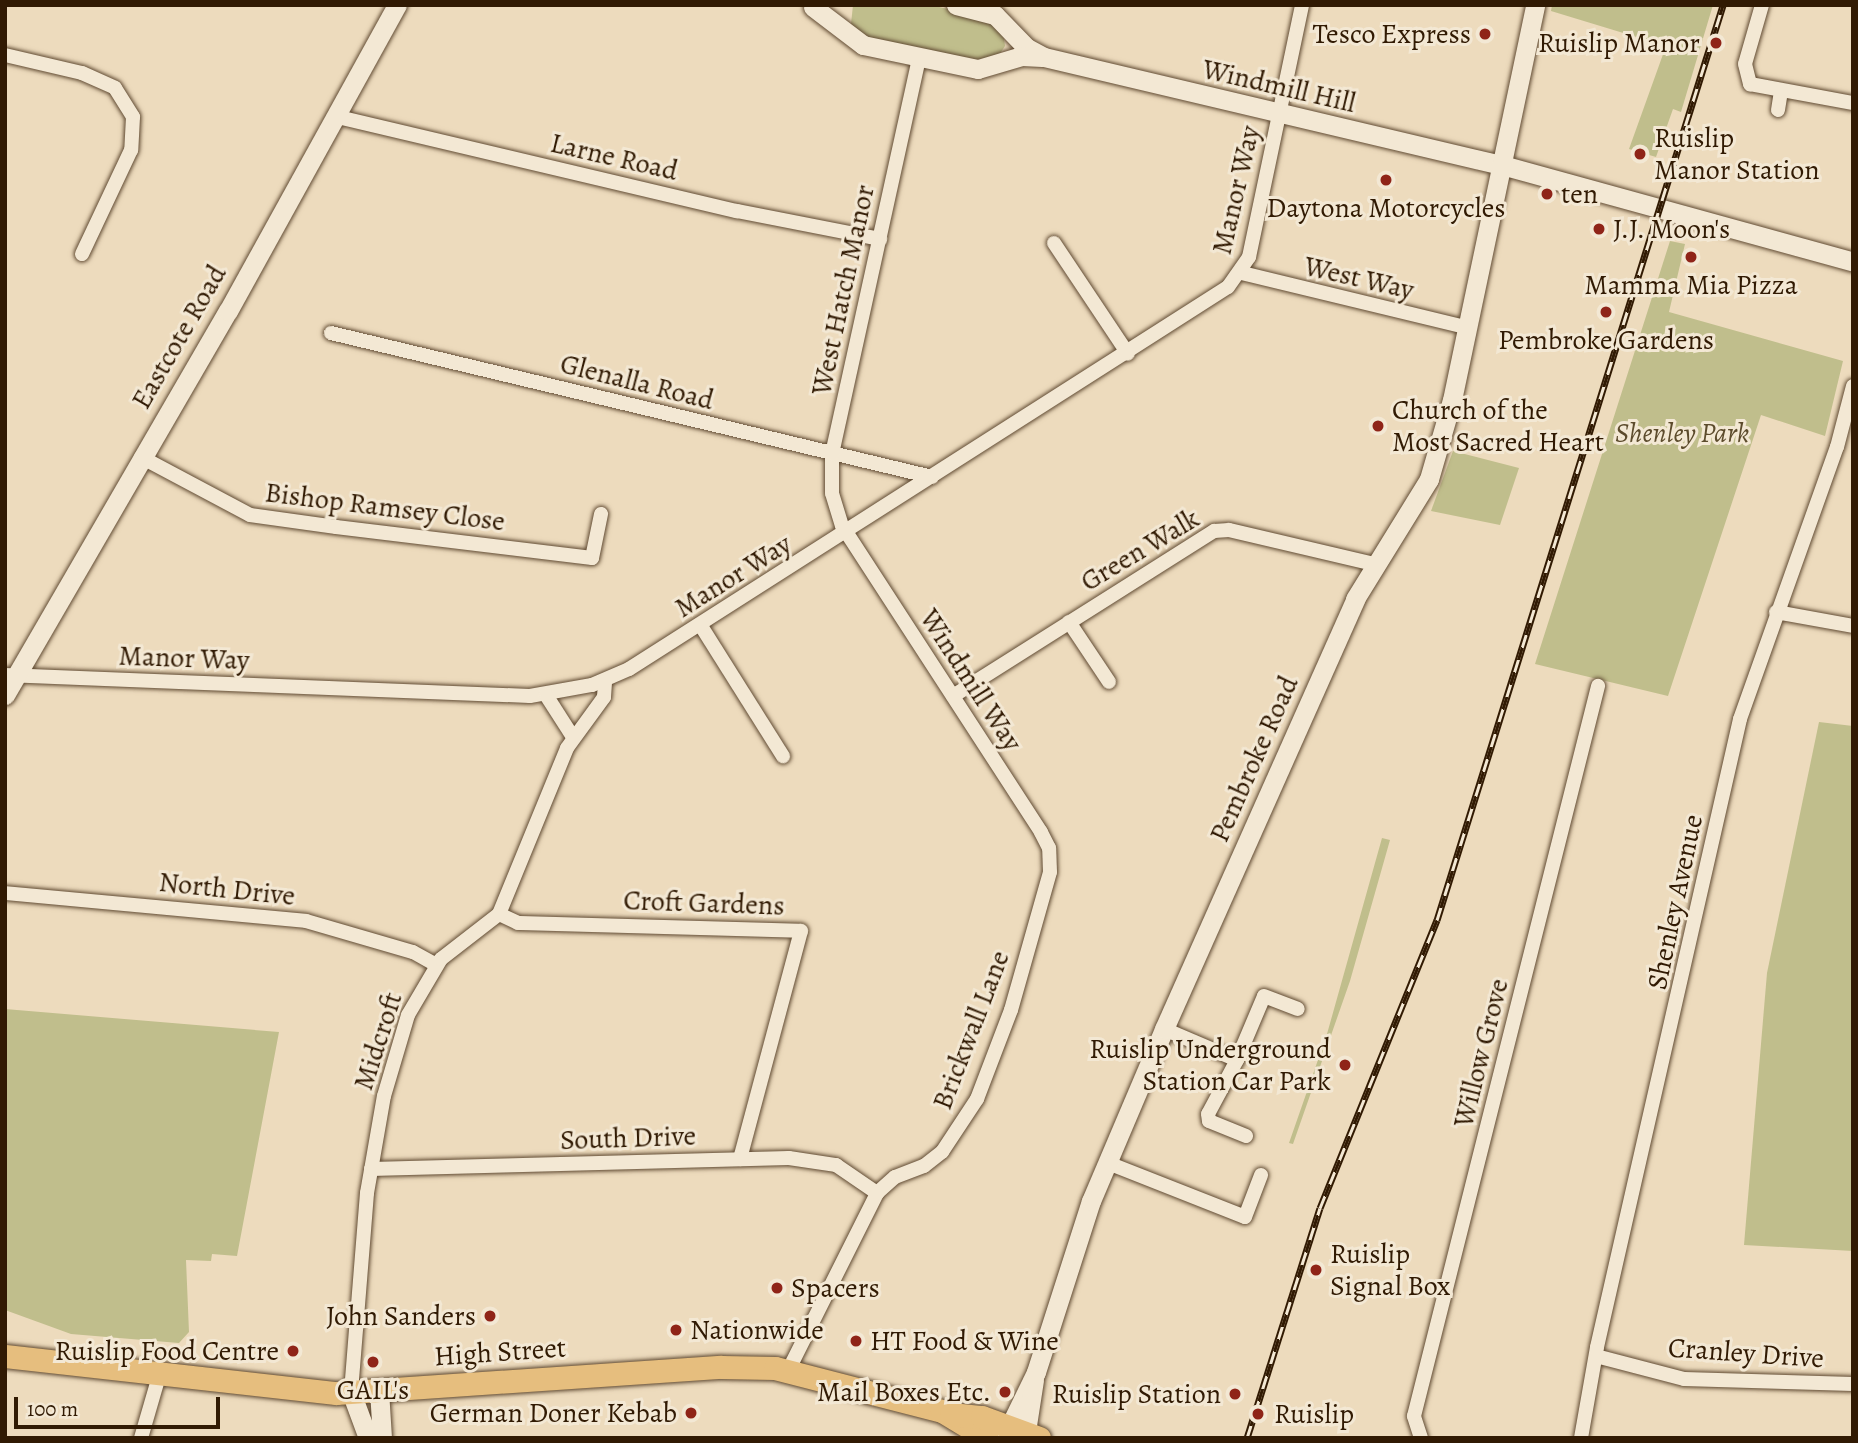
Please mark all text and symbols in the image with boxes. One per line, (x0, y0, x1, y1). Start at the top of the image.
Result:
place label: Tesco Express (1313, 17, 1471, 51)
marker: Tesco Express (1477, 26, 1493, 42)
place label: Ruislip Manor (1538, 26, 1700, 60)
marker: Ruislip Manor (1706, 33, 1726, 53)
street label: Windmill Hill (1199, 52, 1359, 120)
place label: Ruislip Manor Station (1654, 121, 1820, 187)
street label: Manor Way (1205, 122, 1267, 258)
street label: Larne Road (547, 126, 681, 188)
marker: Ruislip Manor Station (1632, 146, 1648, 162)
marker: Daytona Motorcycles (1378, 172, 1394, 188)
place label: ten (1561, 177, 1598, 211)
street label: West Hatch Manor (804, 182, 882, 398)
marker: ten (1539, 186, 1555, 202)
place label: Daytona Motorcycles (1267, 191, 1505, 225)
place label: J.J. Moon's (1613, 212, 1731, 246)
marker: J.J. Moon's (1591, 221, 1607, 237)
street label: West Way (1301, 249, 1417, 307)
marker: Mamma Mia Pizza (1683, 249, 1699, 265)
street label: Eastcote Road (124, 259, 234, 415)
place label: Mamma Mia Pizza (1584, 268, 1798, 302)
marker: Pembroke Gardens (1598, 304, 1614, 320)
place label: Pembroke Gardens (1498, 323, 1714, 357)
street label: Glenalla Road (557, 347, 717, 417)
place label: Church of the Most Sacred Heart (1392, 393, 1604, 459)
park label: Shenley Park (1615, 416, 1749, 450)
marker: Church of the Most Sacred Heart (1370, 418, 1386, 434)
street label: Bishop Ramsey Close (263, 476, 507, 538)
street label: Green Walk (1075, 502, 1205, 598)
street label: Manor Way (669, 527, 797, 625)
street label: Windmill Way (913, 603, 1029, 757)
street label: Manor Way (118, 639, 250, 677)
street label: Pembroke Road (1202, 671, 1306, 847)
street label: Shenley Avenue (1640, 811, 1710, 993)
street label: North Drive (157, 865, 297, 913)
street label: Croft Gardens (623, 883, 785, 923)
street label: Brickwall Lane (925, 946, 1017, 1114)
street label: Willow Grove (1446, 975, 1516, 1131)
street label: Midcroft (346, 988, 410, 1094)
place label: Ruislip Underground Station Car Park (1089, 1032, 1331, 1098)
marker: Ruislip Underground Station Car Park (1337, 1057, 1353, 1073)
street label: South Drive (559, 1119, 697, 1157)
place label: Ruislip Signal Box (1330, 1237, 1450, 1303)
marker: Ruislip Signal Box (1308, 1262, 1324, 1278)
place label: Spacers (791, 1271, 880, 1305)
marker: Spacers (769, 1280, 785, 1296)
place label: John Sanders (326, 1299, 476, 1333)
marker: John Sanders (482, 1308, 498, 1324)
place label: Nationwide (690, 1313, 824, 1347)
marker: Nationwide (668, 1322, 684, 1338)
place label: HT Food & Wine (870, 1324, 1059, 1358)
street label: High Street (433, 1331, 567, 1373)
street label: Cranley Drive (1667, 1331, 1825, 1375)
marker: HT Food & Wine (848, 1333, 864, 1349)
place label: Ruislip Food Centre (55, 1334, 279, 1368)
marker: Ruislip Food Centre (285, 1343, 301, 1359)
marker: GAIL's (365, 1354, 381, 1370)
place label: GAIL's (337, 1373, 409, 1407)
place label: Mail Boxes Etc. (817, 1375, 991, 1409)
place label: Ruislip Station (1052, 1377, 1221, 1411)
scale bar (18, 1384, 224, 1428)
marker: Mail Boxes Etc. (997, 1384, 1013, 1400)
marker: Ruislip Station (1227, 1386, 1243, 1402)
text: 100 m (27, 1395, 78, 1423)
place label: German Doner Kebab (430, 1396, 677, 1430)
place label: Ruislip (1274, 1397, 1354, 1431)
marker: Ruislip (1248, 1404, 1268, 1424)
marker: German Doner Kebab (683, 1405, 699, 1421)

